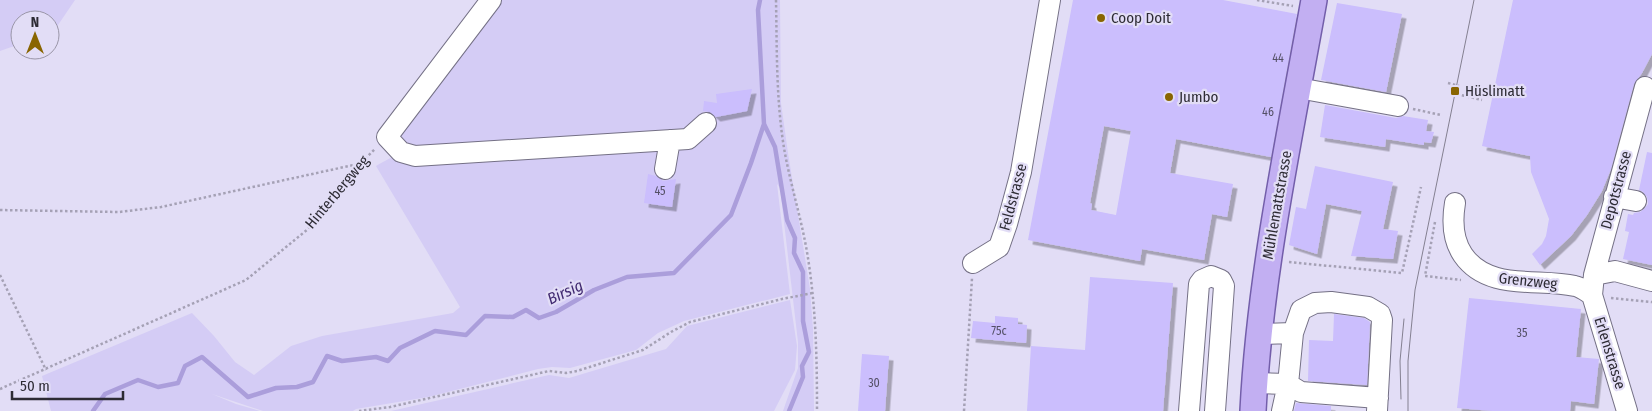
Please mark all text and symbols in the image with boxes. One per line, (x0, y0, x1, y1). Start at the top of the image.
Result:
place label: Coop Doit (1111, 9, 1171, 27)
north arrow (10, 10, 60, 60)
marker: Coop Doit (1095, 12, 1107, 24)
text: N (31, 14, 39, 31)
house number: 44 (1272, 51, 1284, 65)
place label: Hüslimatt (1465, 82, 1525, 100)
marker: Hüslimatt (1449, 85, 1461, 97)
place label: Jumbo (1179, 88, 1218, 106)
marker: Jumbo (1163, 91, 1175, 103)
house number: 46 (1262, 105, 1274, 119)
street label: Mühlemattstrasse (1259, 149, 1295, 261)
street label: Depotstrasse (1597, 149, 1635, 231)
street label: Hinterbergweg (301, 152, 373, 232)
street label: Feldstrasse (995, 161, 1031, 233)
house number: 45 (654, 184, 666, 198)
street label: Grenzweg (1498, 269, 1558, 293)
water label: Birsig (544, 276, 586, 308)
street label: Erlenstrasse (1590, 315, 1630, 391)
house number: 75c (991, 324, 1007, 338)
house number: 35 (1517, 326, 1528, 340)
scale bar (12, 368, 124, 400)
house number: 30 (868, 376, 880, 390)
text: 50 m (20, 377, 50, 395)

